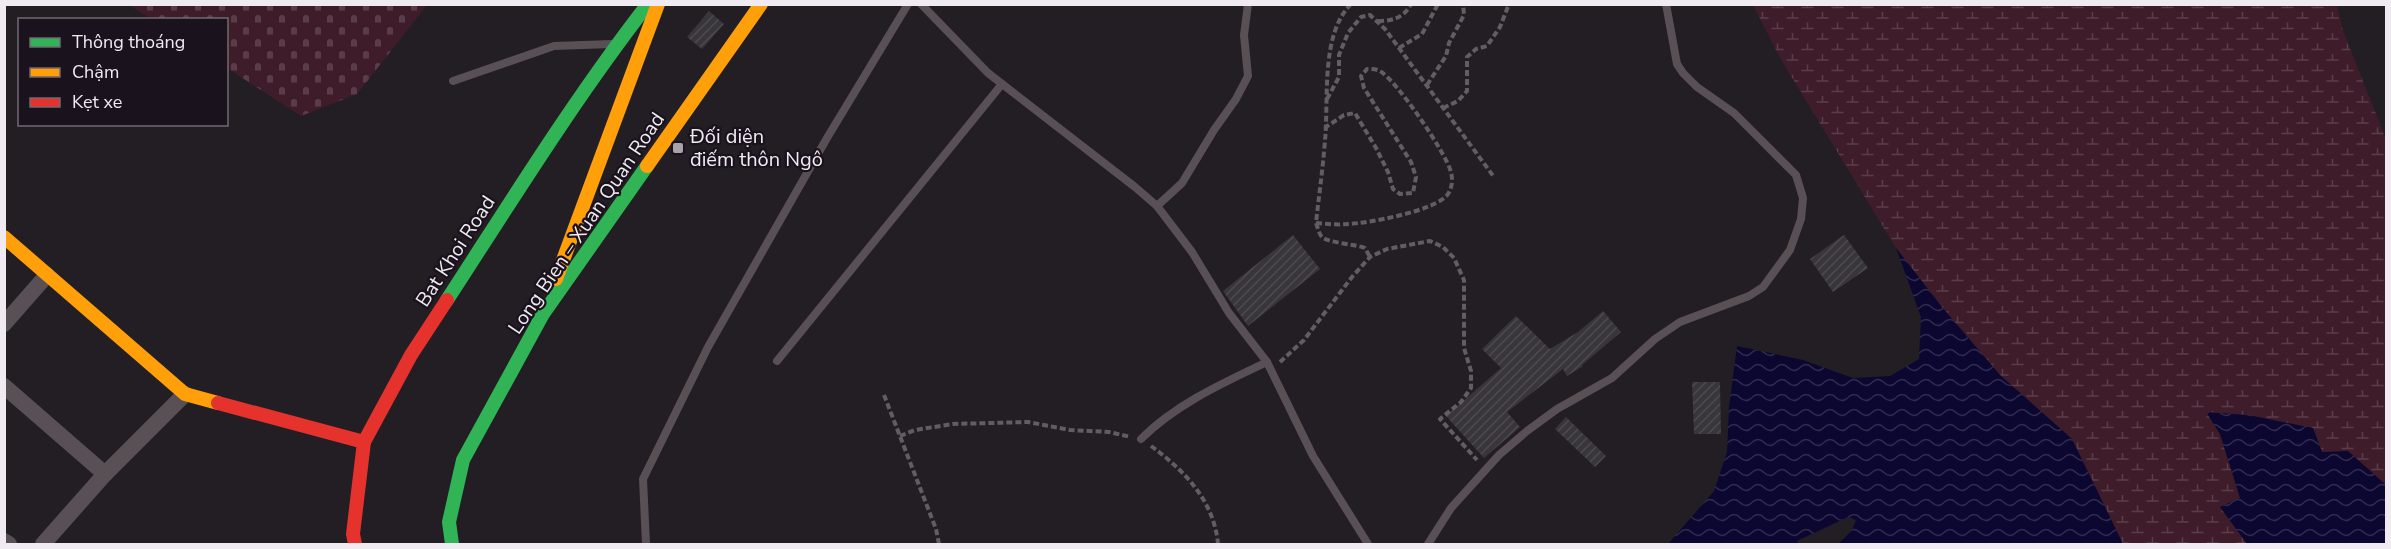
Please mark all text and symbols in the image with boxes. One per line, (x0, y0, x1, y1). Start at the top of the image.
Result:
legend (18, 18, 228, 126)
text: Thông thoáng (72, 30, 185, 54)
text: Chậm (72, 60, 119, 84)
text: Kẹt xe (72, 90, 122, 114)
street label: Long Bien – Xuan Quan Road (502, 107, 671, 339)
place label: Đối diện điếm thôn Ngô (689, 123, 823, 173)
marker: Đối diện điếm thôn Ngô (671, 141, 685, 155)
street label: Bat Khoi Road (409, 190, 501, 312)

